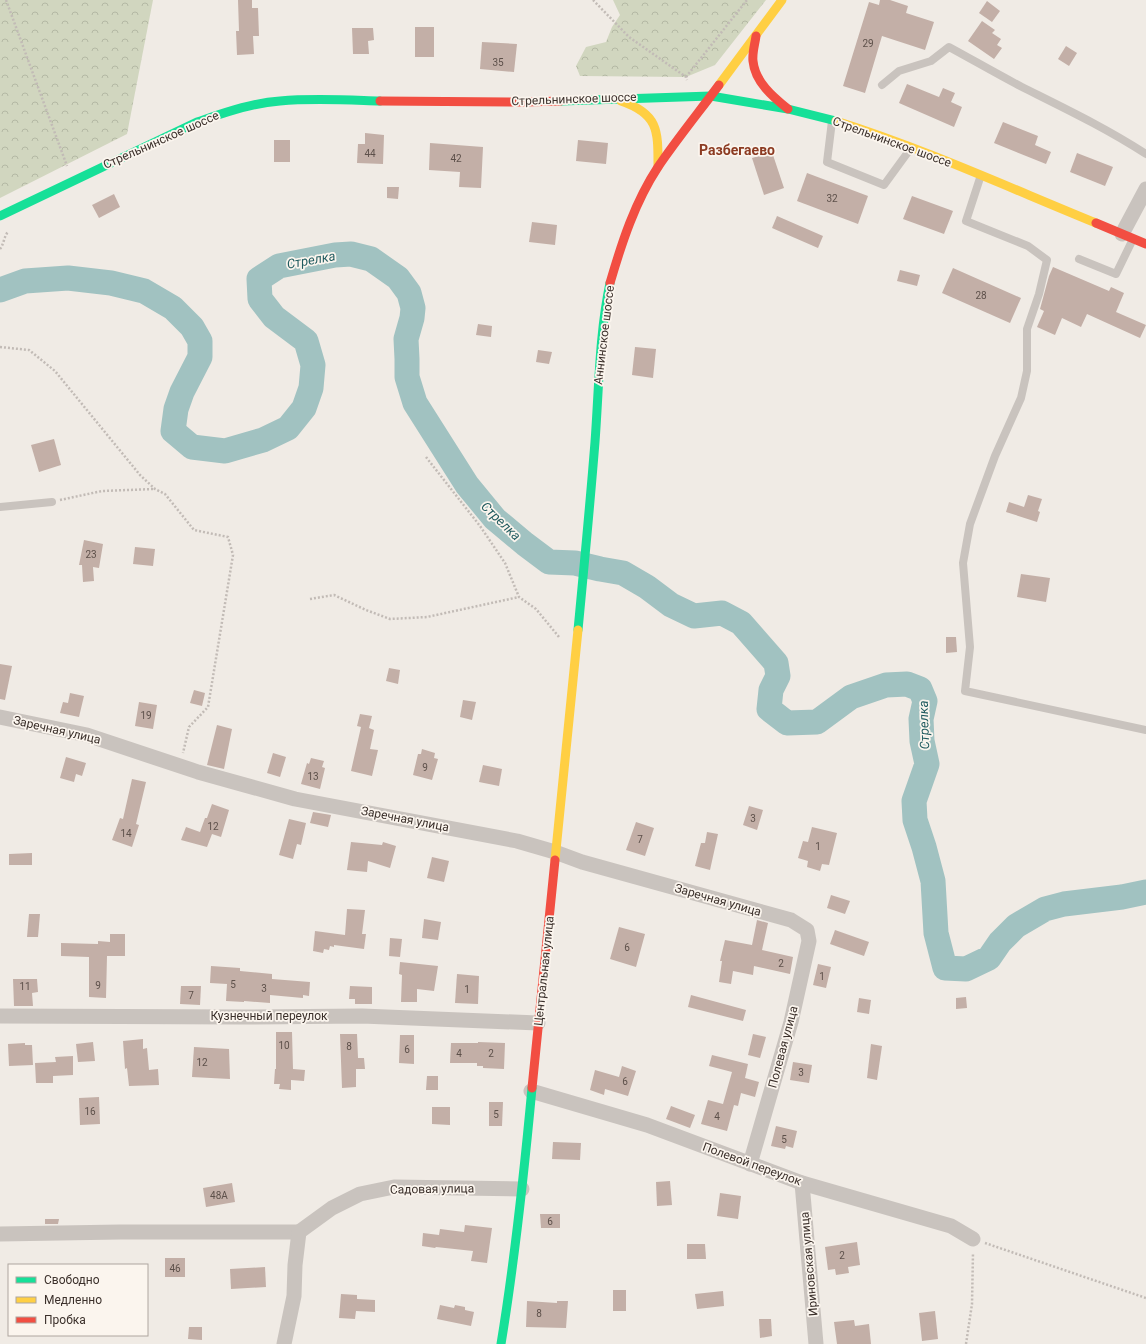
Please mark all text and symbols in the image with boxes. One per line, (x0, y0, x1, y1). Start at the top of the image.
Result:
house number: 29 (862, 38, 874, 49)
house number: 35 (492, 57, 504, 68)
street label: Стрельнинское шоссе (511, 90, 637, 108)
street label: Стрельнинское шоссе (101, 108, 221, 172)
street label: Стрельнинское шоссе (831, 114, 953, 170)
district label: Разбегаево (699, 142, 775, 158)
house number: 44 (364, 148, 376, 159)
house number: 42 (450, 153, 462, 164)
house number: 32 (826, 193, 838, 204)
water label: Стрелка (286, 248, 337, 272)
street label: Аннинское шоссе (591, 285, 617, 385)
house number: 28 (975, 290, 987, 301)
water label: Стрелка (478, 499, 524, 544)
house number: 23 (85, 549, 97, 560)
water label: Стрелка (916, 700, 932, 750)
house number: 19 (140, 710, 152, 721)
street label: Заречная улица (12, 713, 102, 747)
house number: 9 (422, 762, 428, 773)
house number: 13 (307, 771, 319, 782)
street label: Заречная улица (360, 804, 450, 834)
house number: 3 (750, 813, 756, 824)
house number: 12 (207, 821, 219, 832)
house number: 14 (120, 828, 132, 839)
house number: 7 (637, 834, 643, 845)
house number: 1 (815, 841, 821, 852)
street label: Заречная улица (673, 881, 763, 919)
street label: Центральная улица (531, 915, 557, 1027)
house number: 6 (624, 942, 630, 953)
house number: 2 (778, 958, 784, 969)
house number: 1 (819, 971, 825, 982)
house number: 5 (230, 979, 236, 990)
house number: 9 (95, 980, 101, 991)
house number: 11 (19, 981, 31, 992)
house number: 3 (261, 983, 267, 994)
house number: 1 (464, 984, 470, 995)
house number: 7 (188, 990, 194, 1001)
street label: Полевая улица (765, 1004, 801, 1090)
street label: Кузнечный переулок (210, 1009, 328, 1023)
house number: 10 (278, 1040, 290, 1051)
house number: 8 (346, 1041, 352, 1052)
house number: 6 (404, 1044, 410, 1055)
house number: 4 (456, 1048, 462, 1059)
house number: 2 (488, 1048, 494, 1059)
house number: 12 (196, 1057, 208, 1068)
house number: 3 (798, 1067, 804, 1078)
house number: 6 (622, 1076, 628, 1087)
house number: 16 (84, 1106, 96, 1117)
house number: 5 (493, 1109, 499, 1120)
house number: 4 (714, 1111, 720, 1122)
house number: 5 (781, 1134, 787, 1145)
street label: Полевой переулок (701, 1140, 804, 1189)
street label: Садовая улица (390, 1181, 474, 1197)
house number: 48А (210, 1190, 228, 1201)
street label: Ириновская улица (797, 1211, 821, 1317)
house number: 6 (547, 1216, 553, 1227)
house number: 2 (839, 1250, 845, 1261)
house number: 46 (169, 1263, 181, 1274)
legend (8, 1264, 148, 1336)
text: Свободно (44, 1273, 100, 1287)
text: Медленно (44, 1293, 102, 1307)
house number: 8 (536, 1308, 542, 1319)
text: Пробка (44, 1313, 86, 1327)

